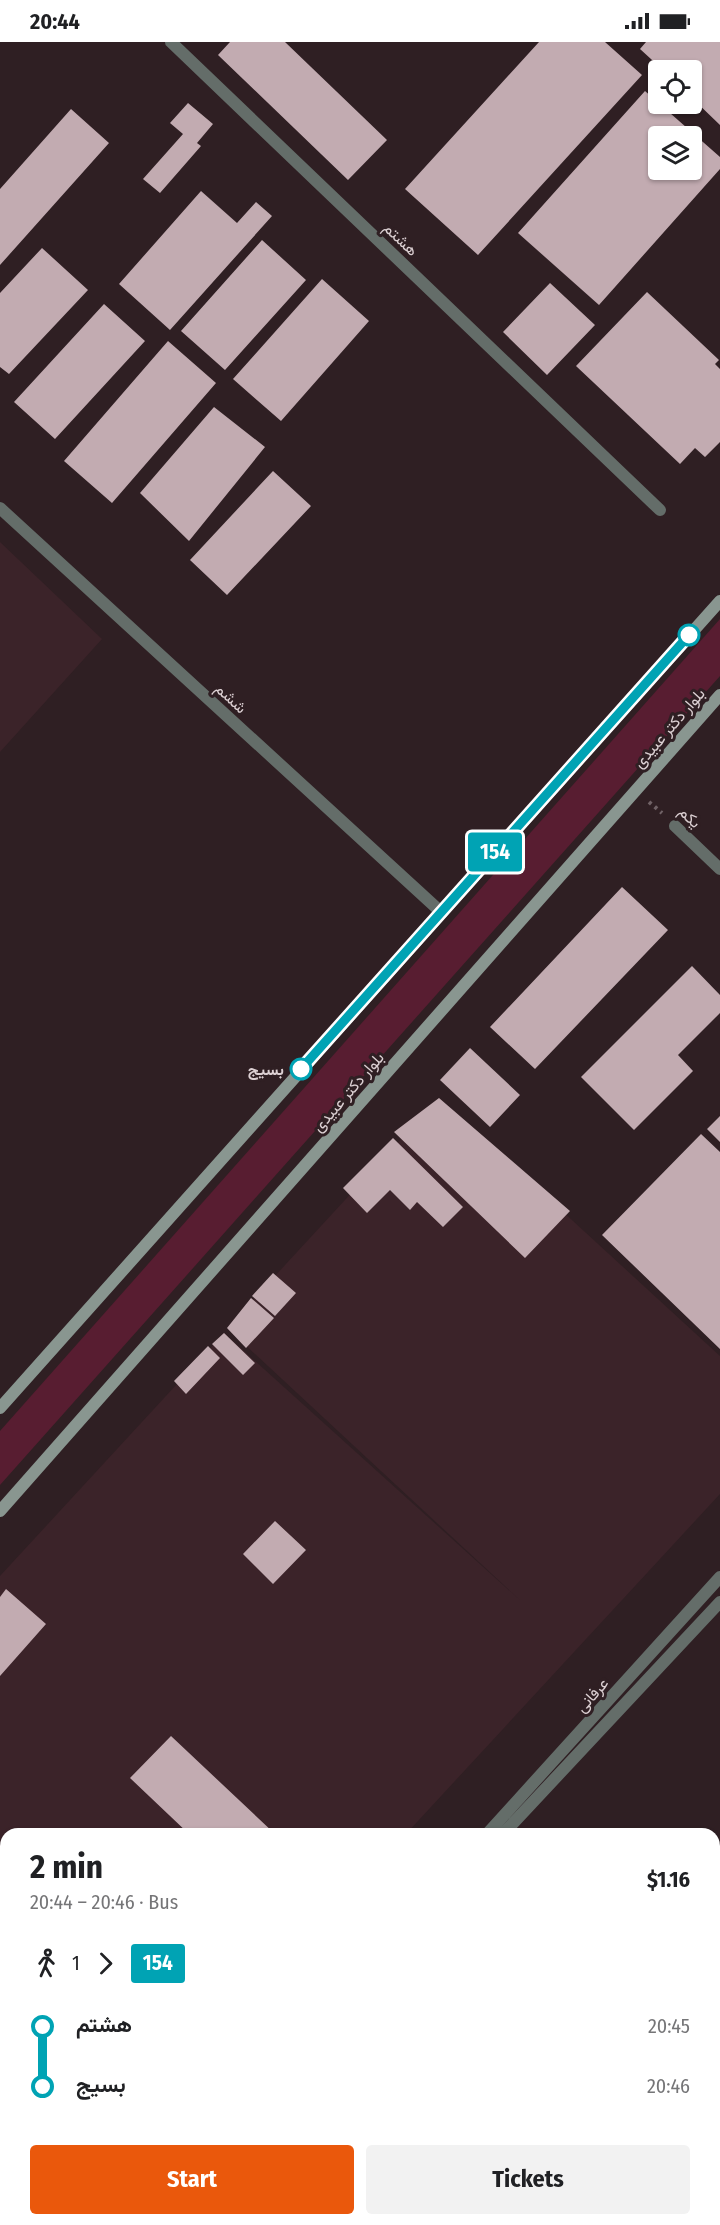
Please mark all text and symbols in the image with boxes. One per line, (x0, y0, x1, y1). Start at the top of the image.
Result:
text: 20:44 (30, 8, 80, 35)
map controls (648, 60, 702, 180)
button: locate (648, 60, 702, 114)
button: layers (648, 126, 702, 180)
street label: هشتم (379, 218, 422, 261)
unlabelled marker (678, 624, 700, 646)
street label: ششم (211, 679, 251, 718)
street label: بلوار دکتر عبیدی (629, 684, 710, 772)
street label: یکم (674, 802, 705, 833)
line badge: 154 (460, 832, 530, 872)
text: 154 (480, 839, 510, 865)
street label: بلوار دکتر عبیدی (308, 1048, 389, 1136)
marker: بسیج (290, 1058, 312, 1080)
place label: بسیج (248, 1060, 284, 1081)
street label: عرفانی (572, 1674, 613, 1717)
text: 2 min (30, 1847, 103, 1887)
text: $1.16 (647, 1866, 690, 1893)
text: 20:44 – 20:46 · Bus (30, 1890, 178, 1914)
icon: walk (30, 1947, 63, 1980)
icon: forward (89, 1947, 122, 1980)
text: 154 (143, 1950, 173, 1976)
text: 1 (72, 1951, 80, 1975)
text: هشتم (76, 2011, 132, 2038)
text: 20:45 (648, 2014, 690, 2038)
text: بسیج (76, 2071, 126, 2098)
text: 20:46 (647, 2074, 690, 2098)
button: Start (30, 2145, 354, 2214)
button: Tickets (366, 2145, 690, 2214)

